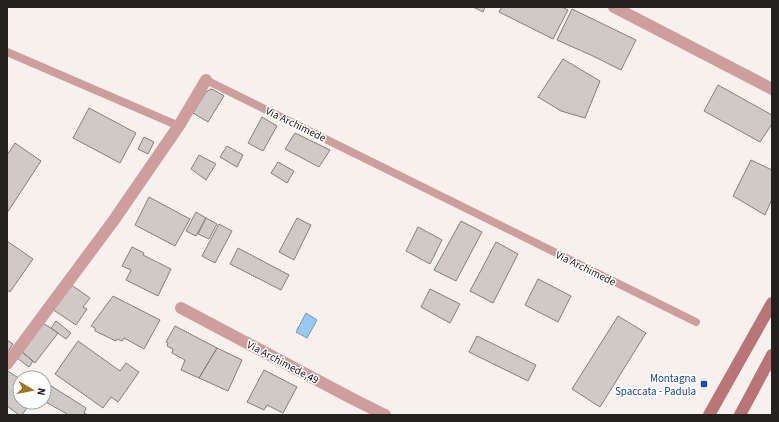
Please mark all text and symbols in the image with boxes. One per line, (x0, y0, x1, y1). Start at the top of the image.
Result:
street label: Via Archimede (263, 103, 329, 146)
street label: Via Archimede (553, 247, 619, 290)
street label: Via Archimede,49 (244, 337, 321, 388)
north arrow (12, 370, 52, 410)
place label: Montagna Spaccata - Padula (615, 371, 696, 399)
marker: Montagna Spaccata - Padula (699, 379, 709, 389)
text: N (33, 387, 49, 397)

